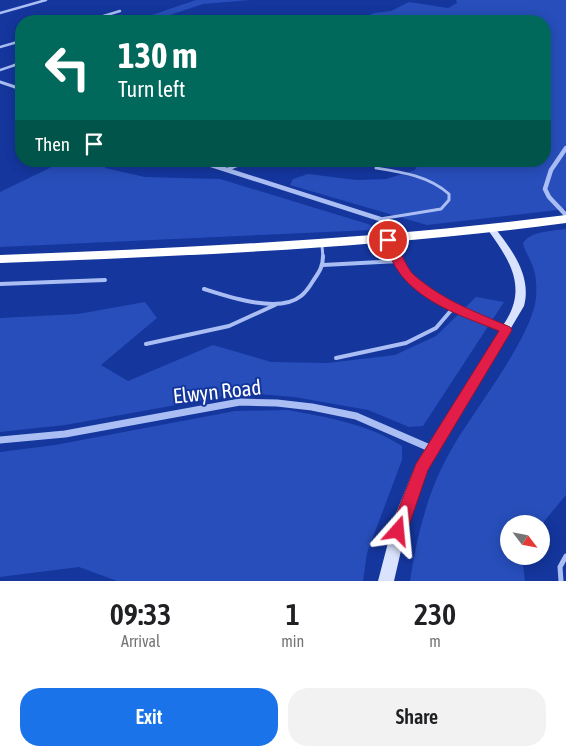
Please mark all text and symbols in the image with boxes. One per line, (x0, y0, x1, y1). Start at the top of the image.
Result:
icon: left (35, 35, 100, 100)
text: 130 m (118, 35, 197, 75)
text: Turn left (118, 76, 185, 102)
icon: arrive (80, 130, 108, 158)
text: Then (35, 133, 70, 155)
pin (367, 219, 409, 261)
icon: arrive (374, 226, 402, 254)
street label: Elwyn Road (172, 374, 262, 408)
position arrow (371, 504, 423, 556)
north arrow (500, 515, 550, 565)
map controls (500, 515, 550, 565)
text: 09:33 (110, 597, 171, 631)
text: 1 (286, 597, 300, 631)
text: 230 (414, 597, 456, 631)
text: Arrival (121, 632, 160, 650)
text: min (281, 632, 304, 650)
text: m (429, 632, 441, 650)
button: Exit (20, 688, 278, 746)
button: Share (288, 688, 546, 746)

